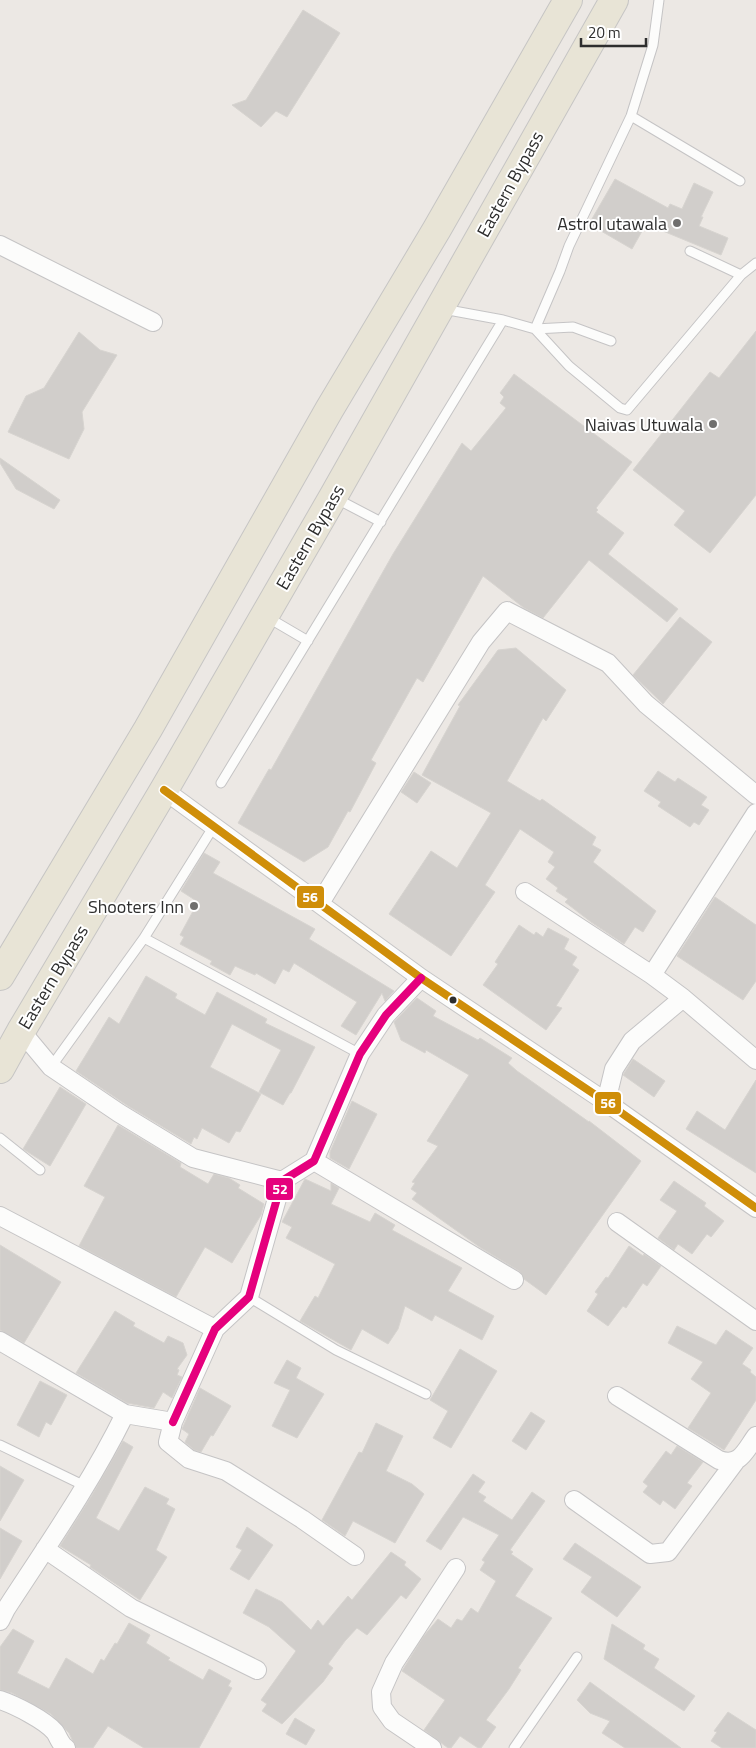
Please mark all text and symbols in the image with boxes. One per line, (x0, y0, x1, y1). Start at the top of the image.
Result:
scale bar (581, 15, 646, 47)
text: 20 m (588, 21, 621, 44)
street label: Eastern Bypass (470, 126, 550, 242)
place label: Astrol utawala (557, 210, 667, 237)
marker: Astrol utawala (671, 217, 683, 229)
place label: Naivas Utuwala (585, 411, 703, 438)
marker: Naivas Utuwala (707, 418, 719, 430)
street label: Eastern Bypass (269, 479, 351, 595)
line badge: 56 (296, 885, 325, 909)
text: 56 (302, 886, 318, 907)
place label: Shooters Inn (88, 893, 184, 920)
marker: Shooters Inn (188, 900, 200, 912)
street label: Eastern Bypass (11, 920, 95, 1034)
unlabelled marker (448, 995, 458, 1005)
line badge: 56 (594, 1091, 622, 1115)
text: 56 (600, 1092, 616, 1113)
line badge: 52 (265, 1177, 294, 1201)
text: 52 (272, 1178, 288, 1199)

